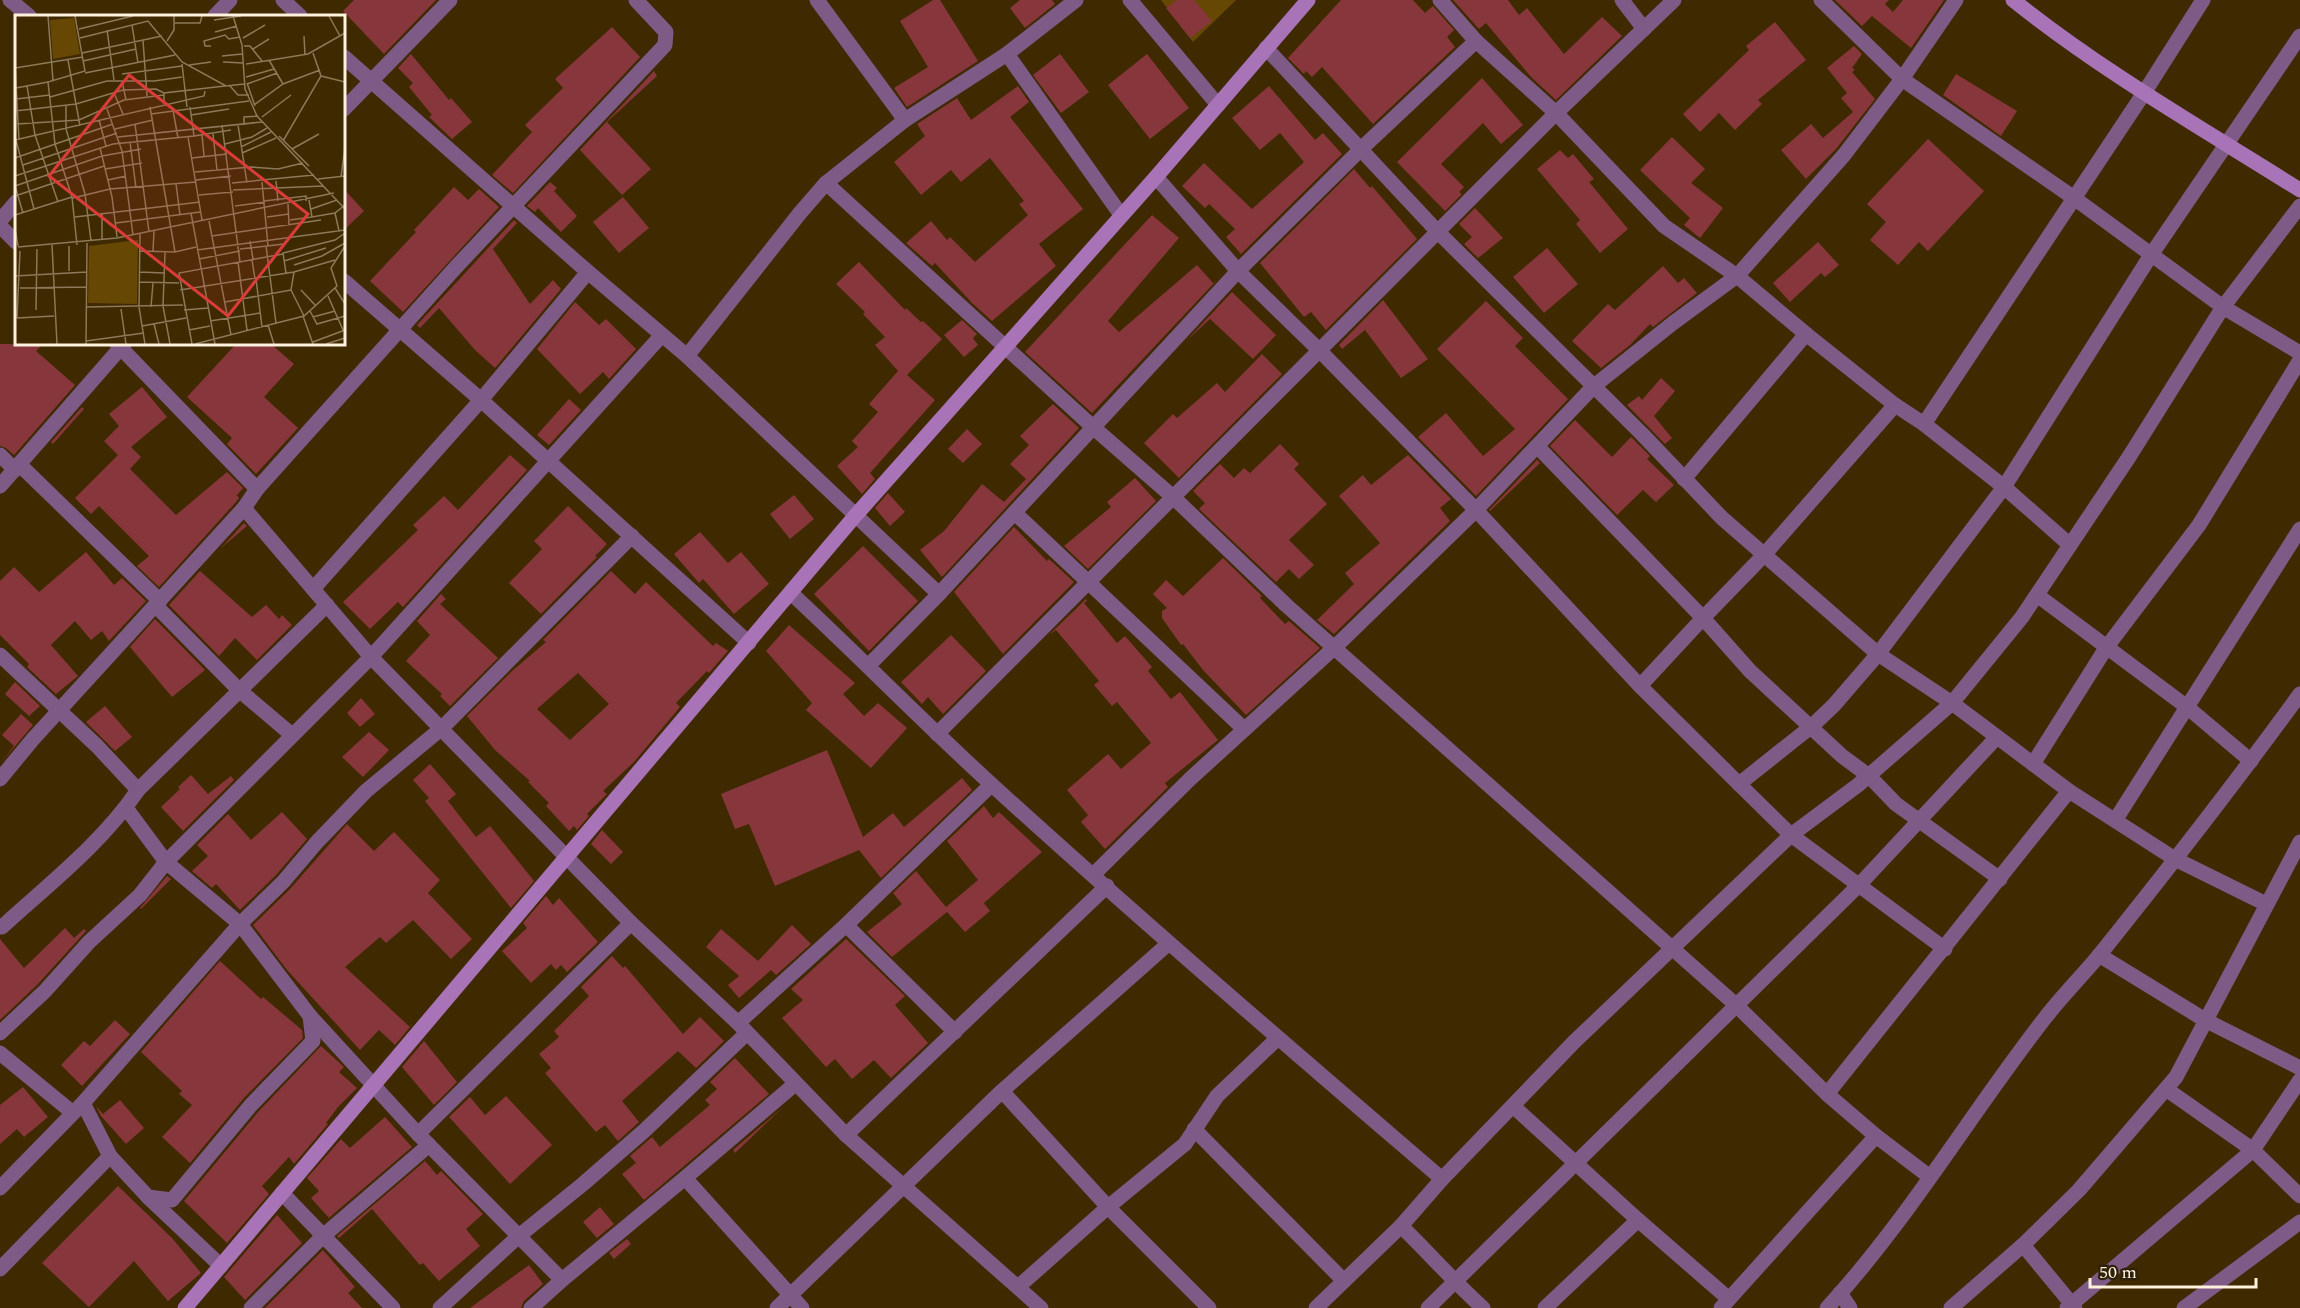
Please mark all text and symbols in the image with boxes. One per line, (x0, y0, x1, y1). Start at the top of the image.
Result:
inset map (15, 15, 345, 345)
scale bar (2090, 1251, 2256, 1289)
text: 50 m (2099, 1259, 2137, 1286)

